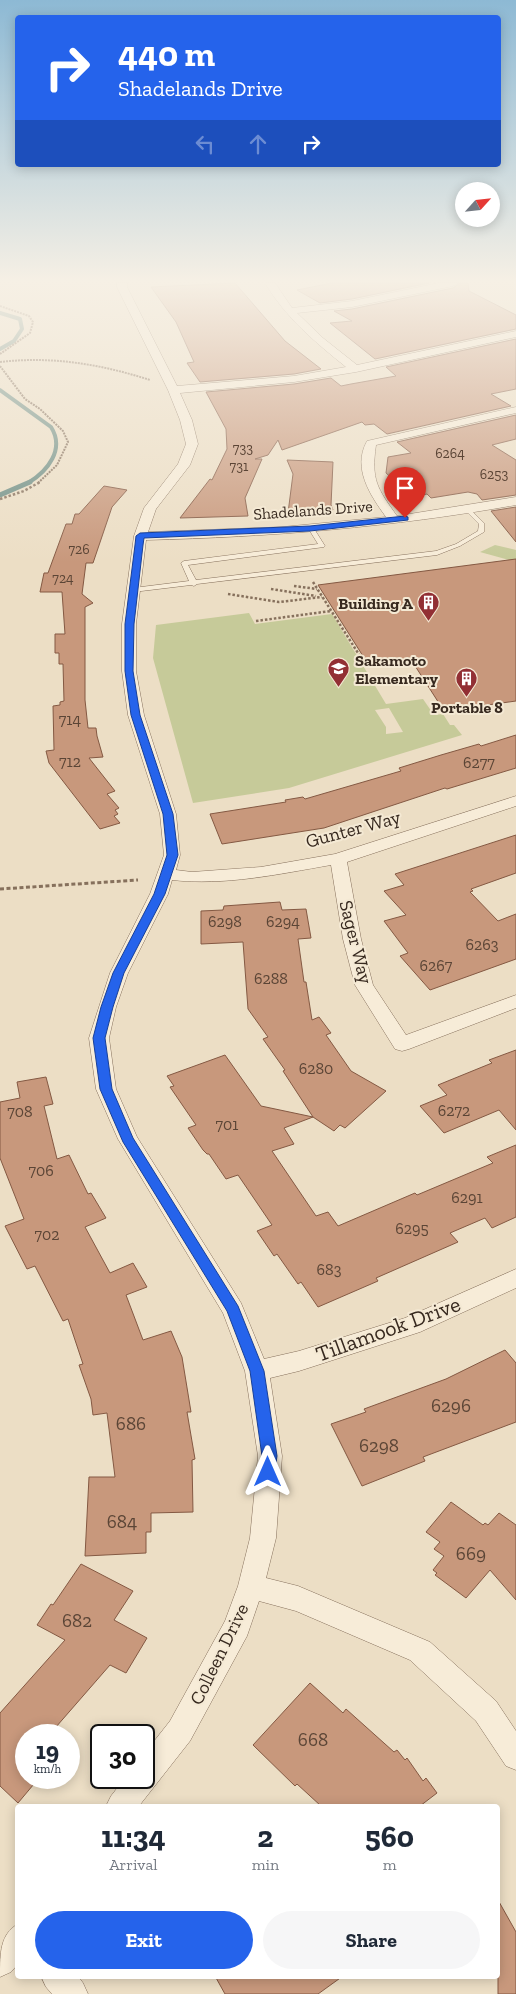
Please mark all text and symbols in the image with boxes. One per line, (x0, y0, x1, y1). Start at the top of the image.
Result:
text: 440 m (118, 33, 215, 75)
icon: right (35, 35, 100, 100)
text: Shadelands Drive (118, 75, 283, 102)
icon: left (191, 130, 219, 158)
icon: ahead (244, 130, 272, 158)
icon: right (297, 130, 325, 158)
north arrow (455, 182, 500, 228)
map controls (455, 182, 500, 227)
house number: 733 (233, 440, 253, 457)
house number: 6264 (435, 445, 465, 462)
house number: 731 (230, 458, 249, 475)
house number: 6253 (480, 466, 508, 483)
pin (384, 467, 426, 518)
icon: arrive (391, 474, 419, 502)
street label: Shadelands Drive (253, 496, 373, 524)
house number: 726 (68, 541, 90, 558)
house number: 724 (52, 570, 74, 587)
building icon: Building A (417, 591, 441, 622)
place label: Building A (338, 594, 413, 613)
place label: Sakamoto Elementary (355, 651, 439, 688)
school or university icon: Sakamoto Elementary (327, 657, 351, 688)
building icon: Portable 8 (455, 666, 479, 697)
place label: Portable 8 (431, 698, 503, 717)
house number: 714 (59, 710, 82, 729)
house number: 712 (59, 752, 81, 771)
house number: 6277 (463, 753, 495, 772)
street label: Gunter Way (303, 805, 403, 853)
street label: Sager Way (335, 898, 378, 986)
house number: 6298 (208, 912, 242, 931)
house number: 6294 (266, 912, 300, 931)
house number: 6263 (465, 935, 499, 954)
house number: 6267 (420, 956, 453, 975)
house number: 6288 (254, 969, 288, 988)
house number: 6280 (299, 1059, 333, 1078)
house number: 6272 (438, 1101, 470, 1120)
house number: 708 (7, 1102, 33, 1121)
house number: 701 (216, 1115, 238, 1134)
house number: 706 (28, 1161, 54, 1180)
house number: 6291 (451, 1188, 483, 1207)
house number: 6295 (395, 1219, 429, 1238)
house number: 702 (35, 1225, 60, 1244)
house number: 683 (317, 1260, 342, 1279)
street label: Tillamook Drive (312, 1290, 464, 1368)
house number: 6296 (431, 1394, 471, 1417)
house number: 686 (116, 1412, 146, 1435)
house number: 6298 (359, 1434, 399, 1457)
position arrow (241, 1445, 293, 1497)
house number: 684 (107, 1510, 137, 1533)
house number: 669 (456, 1542, 486, 1565)
street label: Colleen Drive (185, 1600, 253, 1708)
house number: 682 (62, 1609, 92, 1632)
speed limit sign: 30 (90, 1724, 155, 1789)
house number: 668 (298, 1728, 328, 1751)
text: 19 (36, 1735, 59, 1765)
text: km/h (34, 1762, 61, 1776)
text: 11:34 (101, 1819, 166, 1855)
text: 2 (257, 1819, 273, 1855)
text: 560 (365, 1819, 414, 1855)
text: Arrival (109, 1855, 157, 1874)
text: min (252, 1855, 279, 1874)
text: m (383, 1855, 396, 1874)
button: Exit (35, 1911, 253, 1969)
button: Share (263, 1911, 480, 1969)

